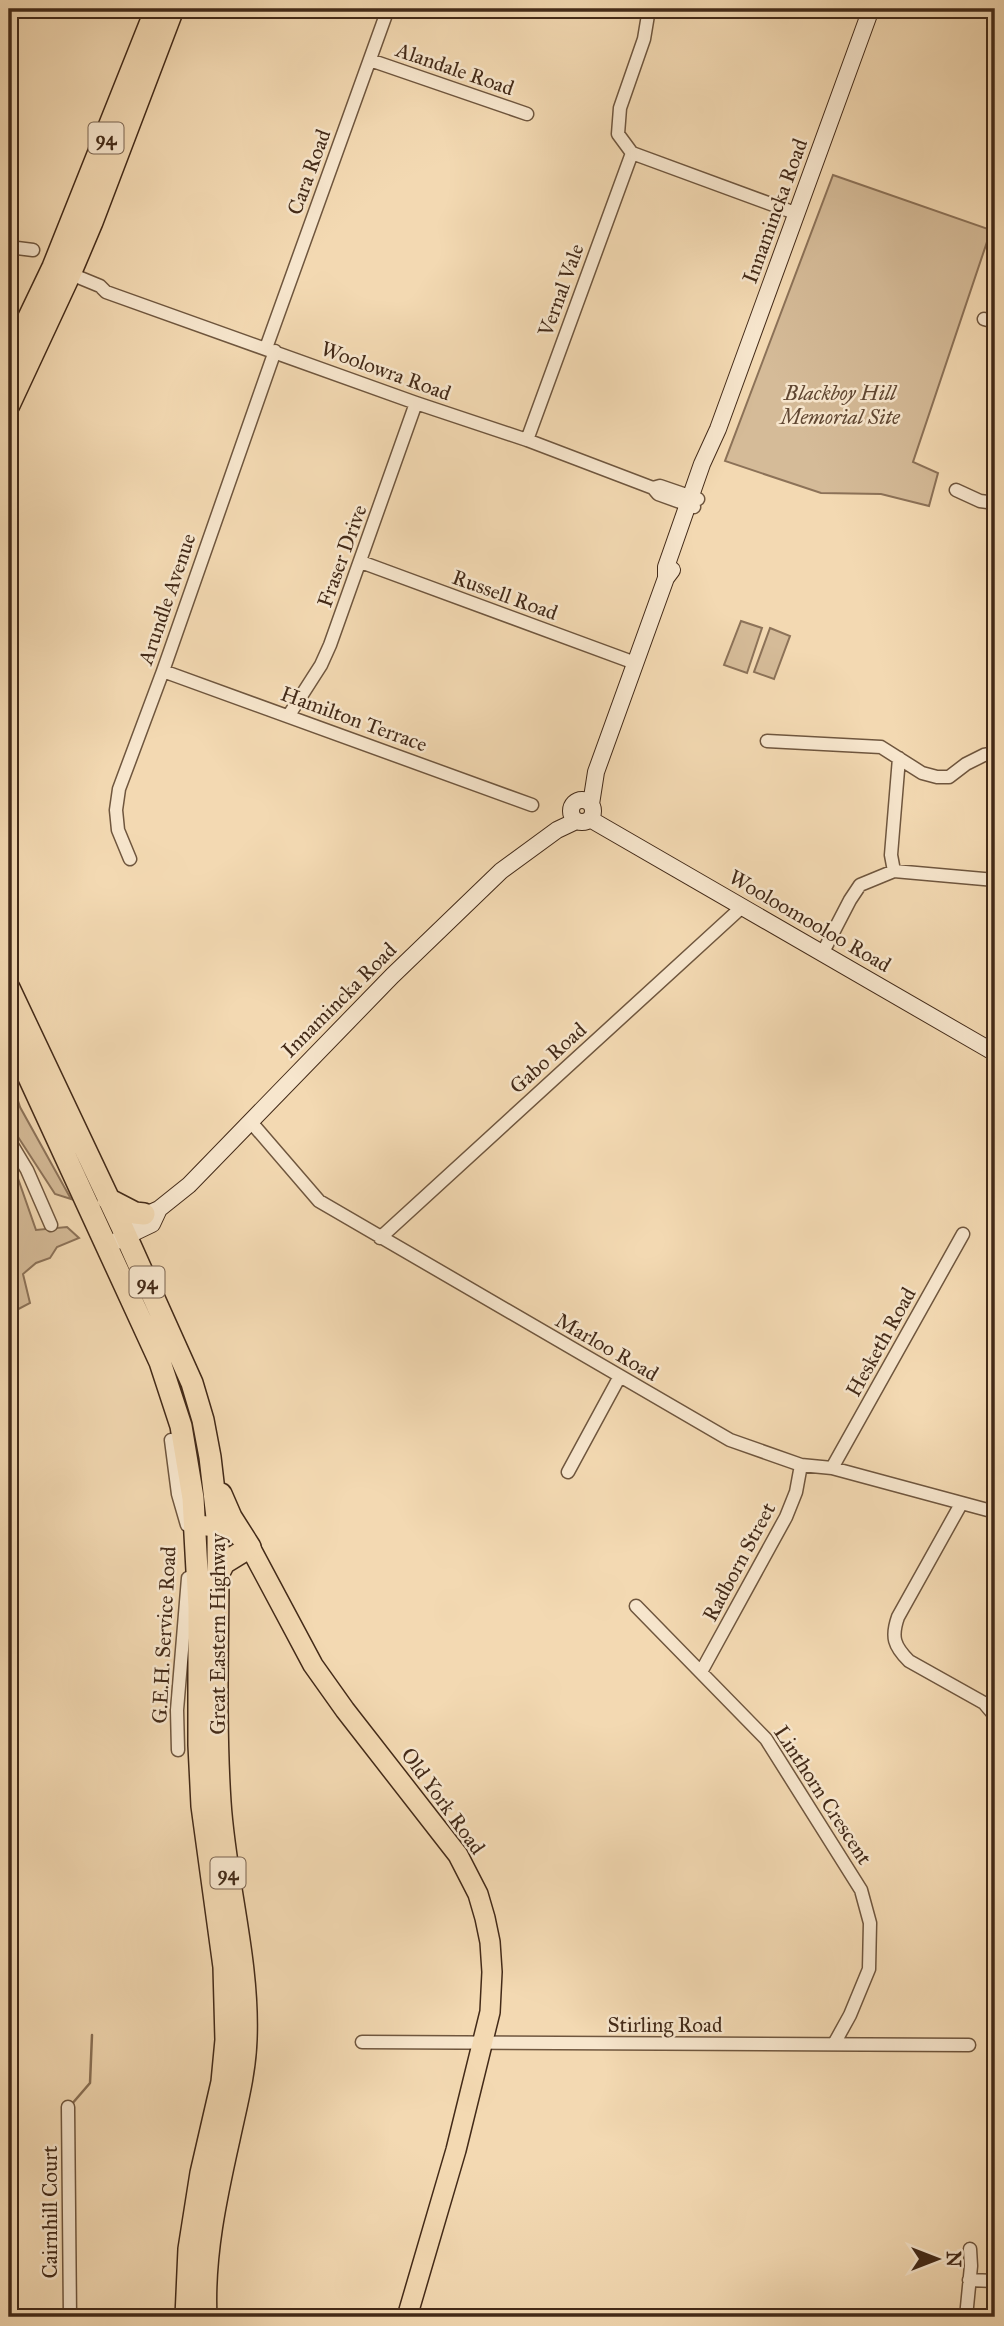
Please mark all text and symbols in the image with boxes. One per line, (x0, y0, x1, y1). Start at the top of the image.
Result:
street label: Alandale Road (392, 36, 518, 101)
road number: 94 (88, 122, 124, 154)
street label: Cara Road (282, 125, 337, 218)
street label: Innamincka Road (737, 135, 813, 287)
street label: Vernal Vale (532, 240, 590, 341)
street label: Woolowra Road (317, 335, 455, 407)
park label: Blackboy Hill Memorial Site (778, 380, 901, 430)
street label: Fraser Drive (311, 501, 373, 611)
street label: Arundle Avenue (132, 530, 202, 669)
street label: Russell Road (449, 564, 562, 626)
street label: Hamilton Terrace (277, 680, 431, 758)
street label: Wooloomooloo Road (724, 864, 896, 978)
street label: Innamincka Road (276, 937, 402, 1063)
street label: Gabo Road (504, 1016, 592, 1099)
road number: 94 (130, 1266, 164, 1298)
street label: Hesketh Road (840, 1282, 922, 1401)
street label: Marloo Road (551, 1307, 664, 1387)
street label: Radborn Street (697, 1498, 781, 1626)
street label: Great Eastern Highway (205, 1532, 231, 1735)
street label: G.E.H. Service Road (146, 1545, 182, 1724)
street label: Linthorn Crescent (768, 1720, 878, 1870)
street label: Old York Road (395, 1742, 491, 1860)
road number: 94 (210, 1857, 246, 1888)
street label: Stirling Road (608, 2012, 723, 2038)
street label: Cairnhill Court (37, 2145, 63, 2279)
north arrow (902, 2224, 972, 2294)
text: N (942, 2251, 965, 2267)

